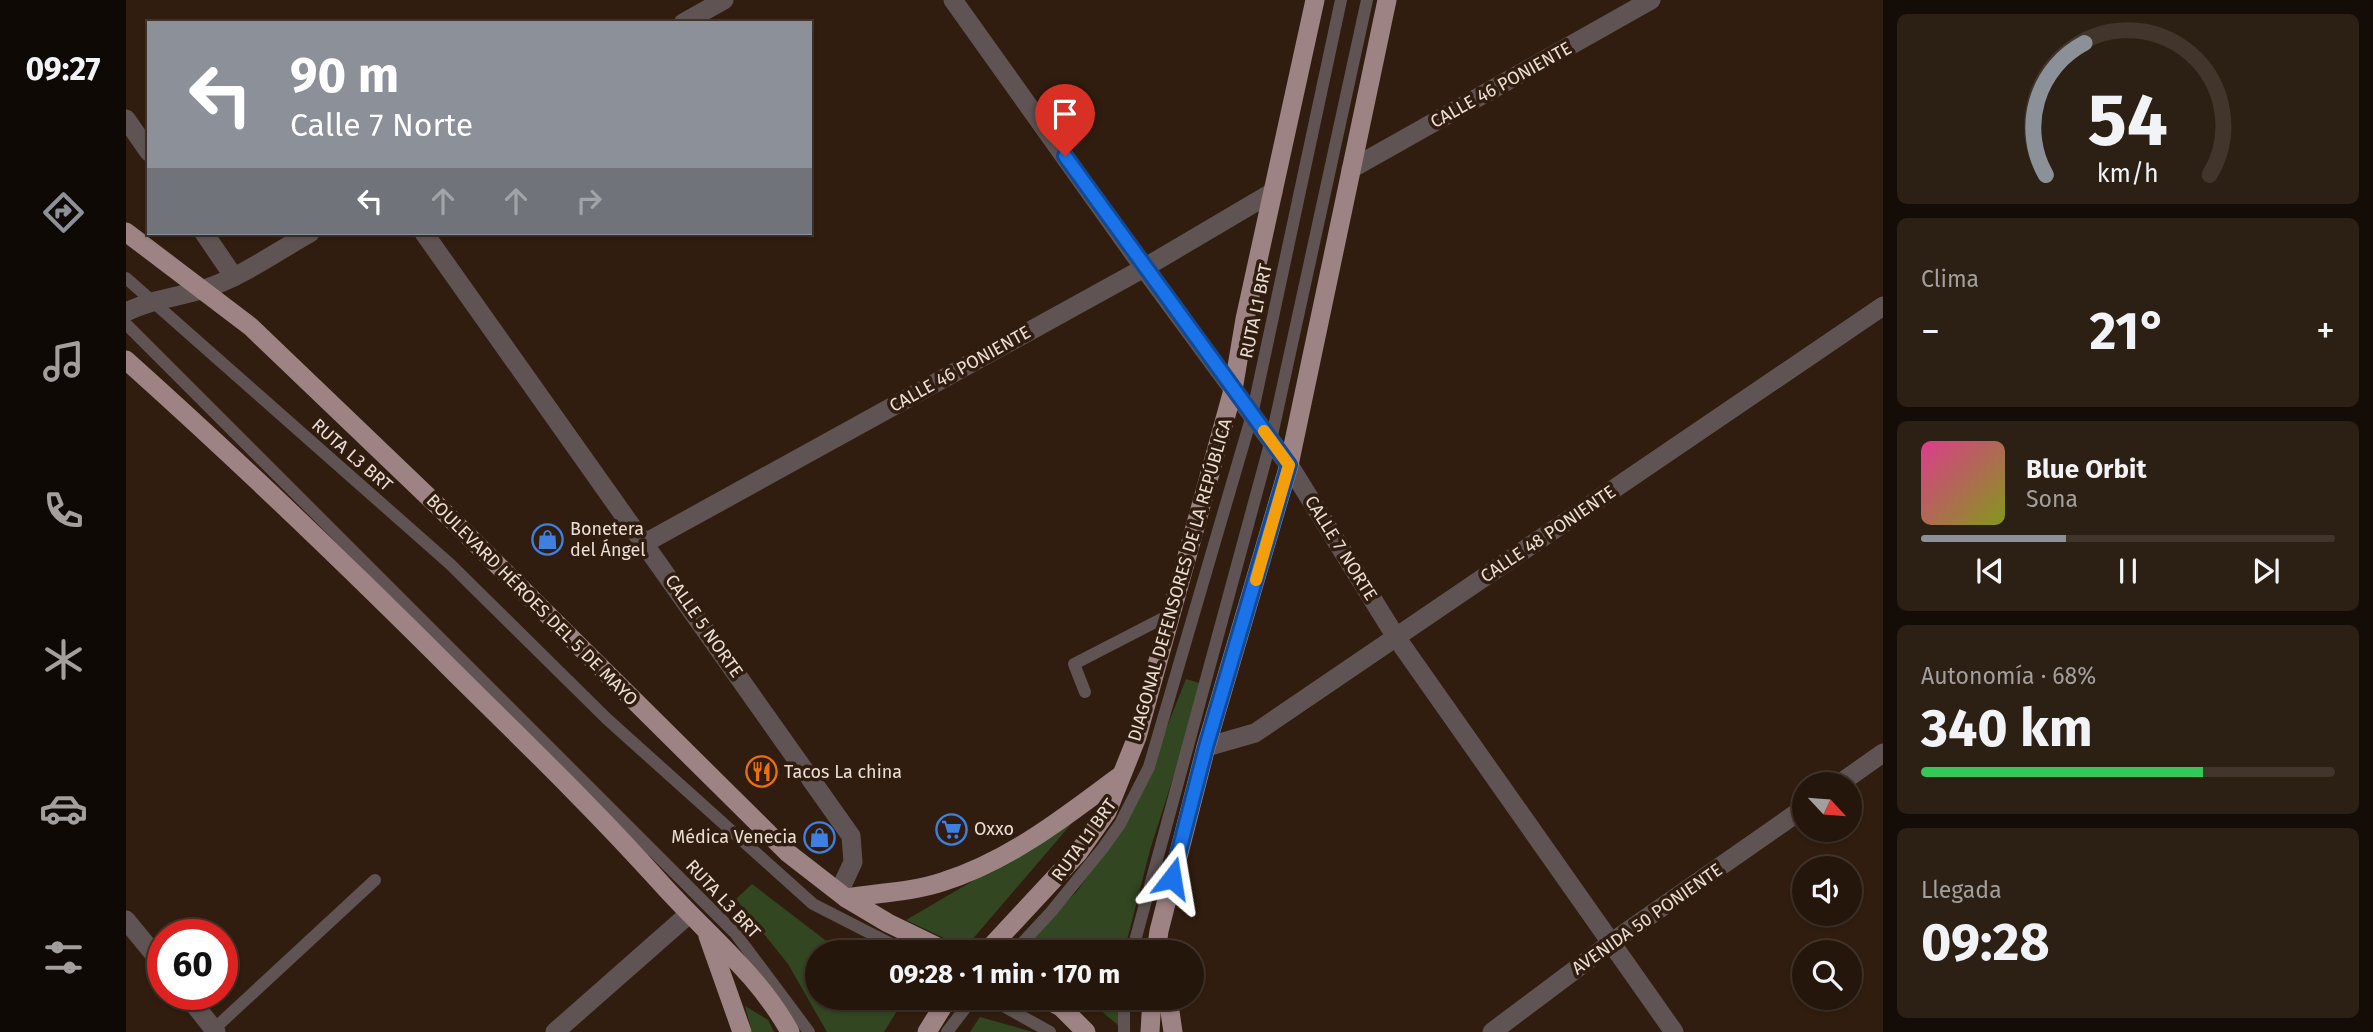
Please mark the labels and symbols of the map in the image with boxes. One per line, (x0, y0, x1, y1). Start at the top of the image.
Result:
street label: CALLE 46 PONIENTE (1427, 37, 1575, 133)
pin (1035, 84, 1095, 156)
street label: RUTA L1 BRT (1235, 261, 1277, 360)
street label: CALLE 46 PONIENTE (886, 321, 1034, 417)
street label: RUTA L3 BRT (307, 414, 397, 496)
street label: DIAGONAL DEFENSORES DE LA REPÚBLICA (1122, 415, 1237, 744)
street label: CALLE 48 PONIENTE (1476, 481, 1620, 587)
street label: BOULEVARD HÉROES DEL 5 DE MAYO (422, 489, 643, 710)
street label: CALLE 7 NORTE (1300, 491, 1382, 605)
place label: Bonetera del Ángel (570, 518, 646, 561)
shop icon: Bonetera del Ángel (530, 522, 564, 556)
street label: CALLE 5 NORTE (660, 570, 748, 682)
restaurant icon: Tacos La china (744, 755, 778, 789)
place label: Tacos La china (784, 761, 902, 783)
north arrow (1792, 772, 1862, 842)
street label: RUTA L1 BRT (1047, 794, 1122, 885)
supermarket icon: Oxxo (934, 812, 968, 846)
place label: Oxxo (974, 818, 1014, 840)
shop icon: Médica Venecia (803, 820, 837, 854)
place label: Médica Venecia (671, 826, 797, 848)
position arrow (1135, 841, 1209, 915)
street label: RUTA L3 BRT (681, 855, 766, 943)
street label: AVENIDA 50 PONIENTE (1567, 859, 1727, 979)
speed limit sign: 60 (147, 919, 238, 1010)

